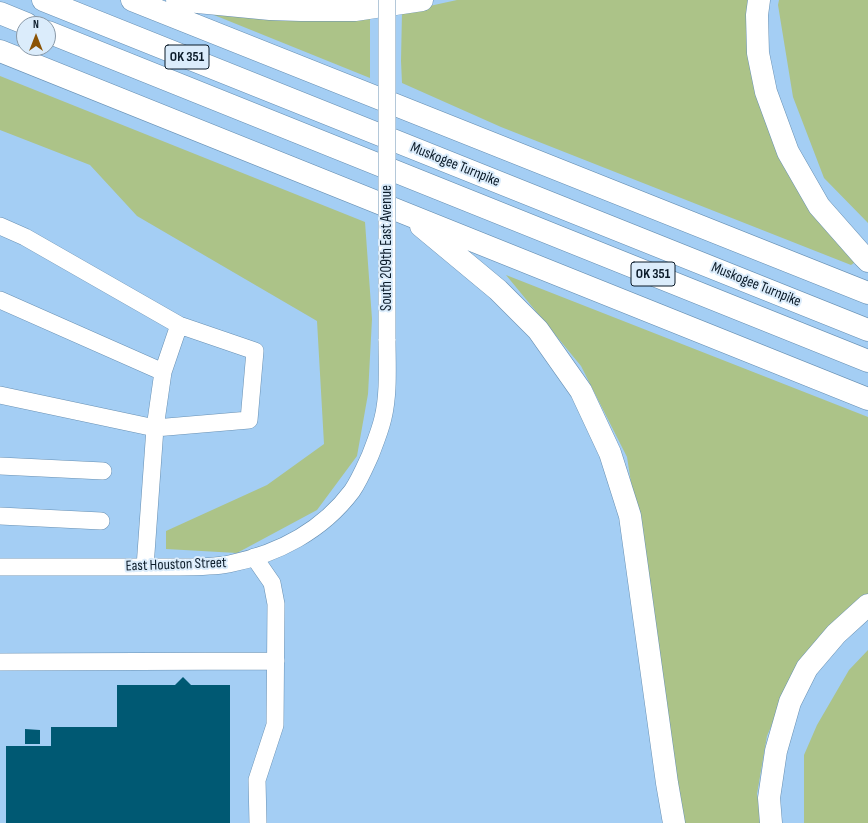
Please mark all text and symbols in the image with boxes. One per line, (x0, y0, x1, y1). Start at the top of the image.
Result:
north arrow (16, 16, 56, 56)
text: N (33, 18, 39, 31)
road number: OK 351 (165, 45, 209, 69)
street label: Muskogee Turnpike (408, 139, 502, 191)
street label: South 209th East Avenue (378, 185, 396, 311)
street label: Muskogee Turnpike (709, 259, 803, 311)
road number: OK 351 (631, 262, 675, 286)
street label: East Houston Street (125, 554, 227, 576)

